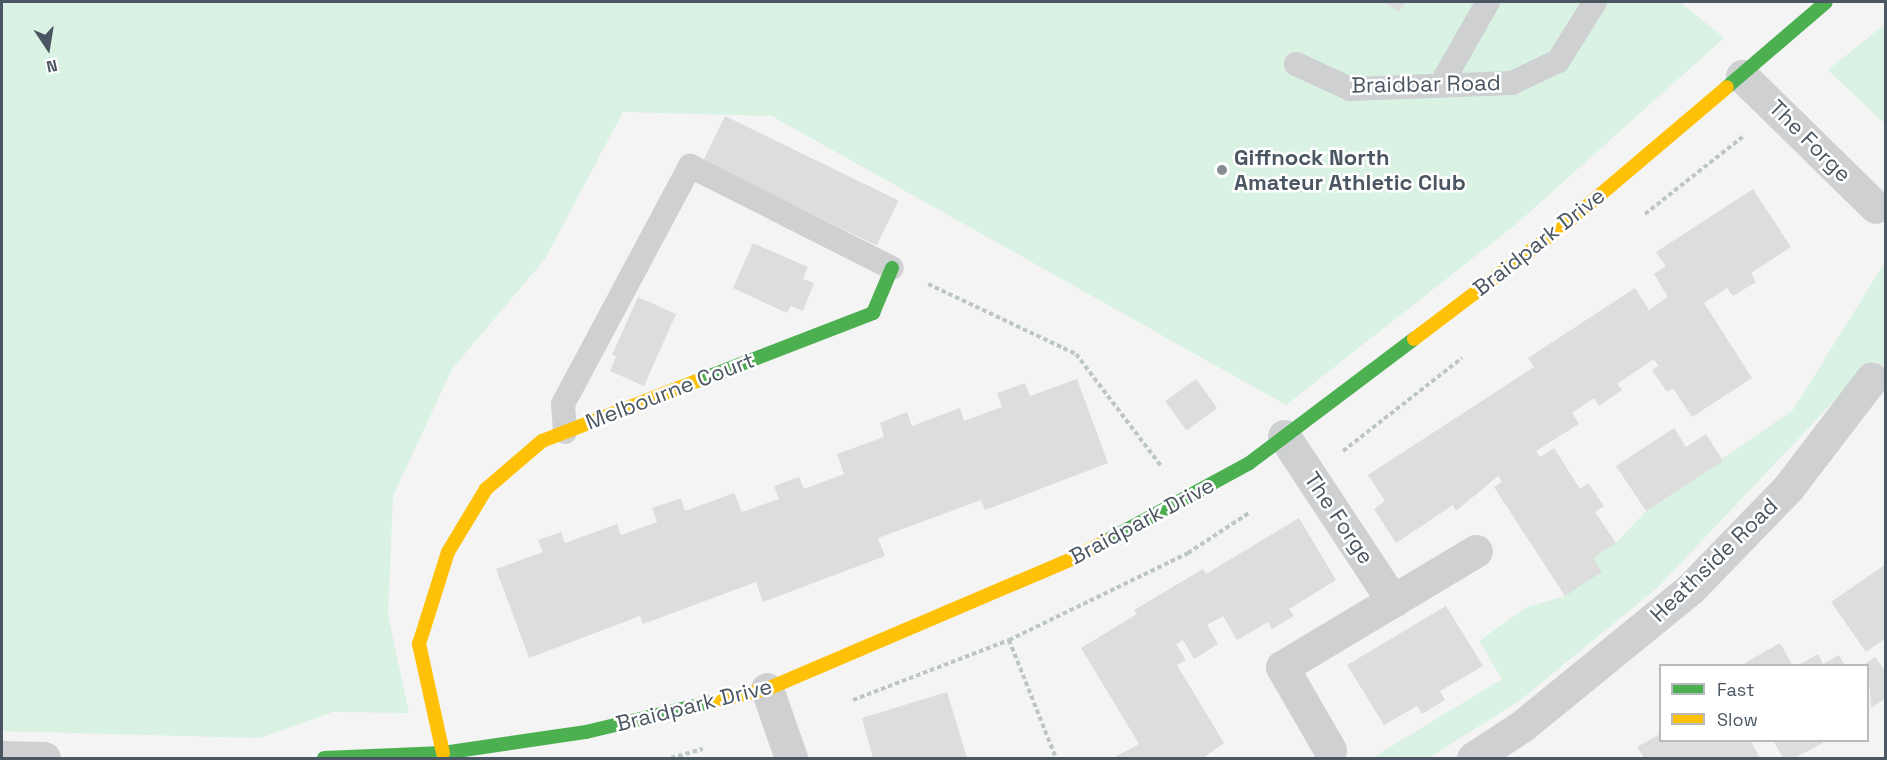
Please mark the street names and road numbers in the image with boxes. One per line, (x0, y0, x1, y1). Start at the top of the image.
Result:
street label: Braidbar Road (1351, 69, 1501, 99)
street label: The Forge (1763, 94, 1857, 188)
street label: Braidpark Drive (1468, 182, 1610, 302)
street label: Melbourne Court (582, 347, 758, 435)
street label: The Forge (1299, 467, 1379, 569)
street label: Braidpark Drive (1065, 472, 1219, 570)
street label: Heathside Road (1645, 493, 1783, 627)
street label: Braidpark Drive (613, 673, 775, 737)

